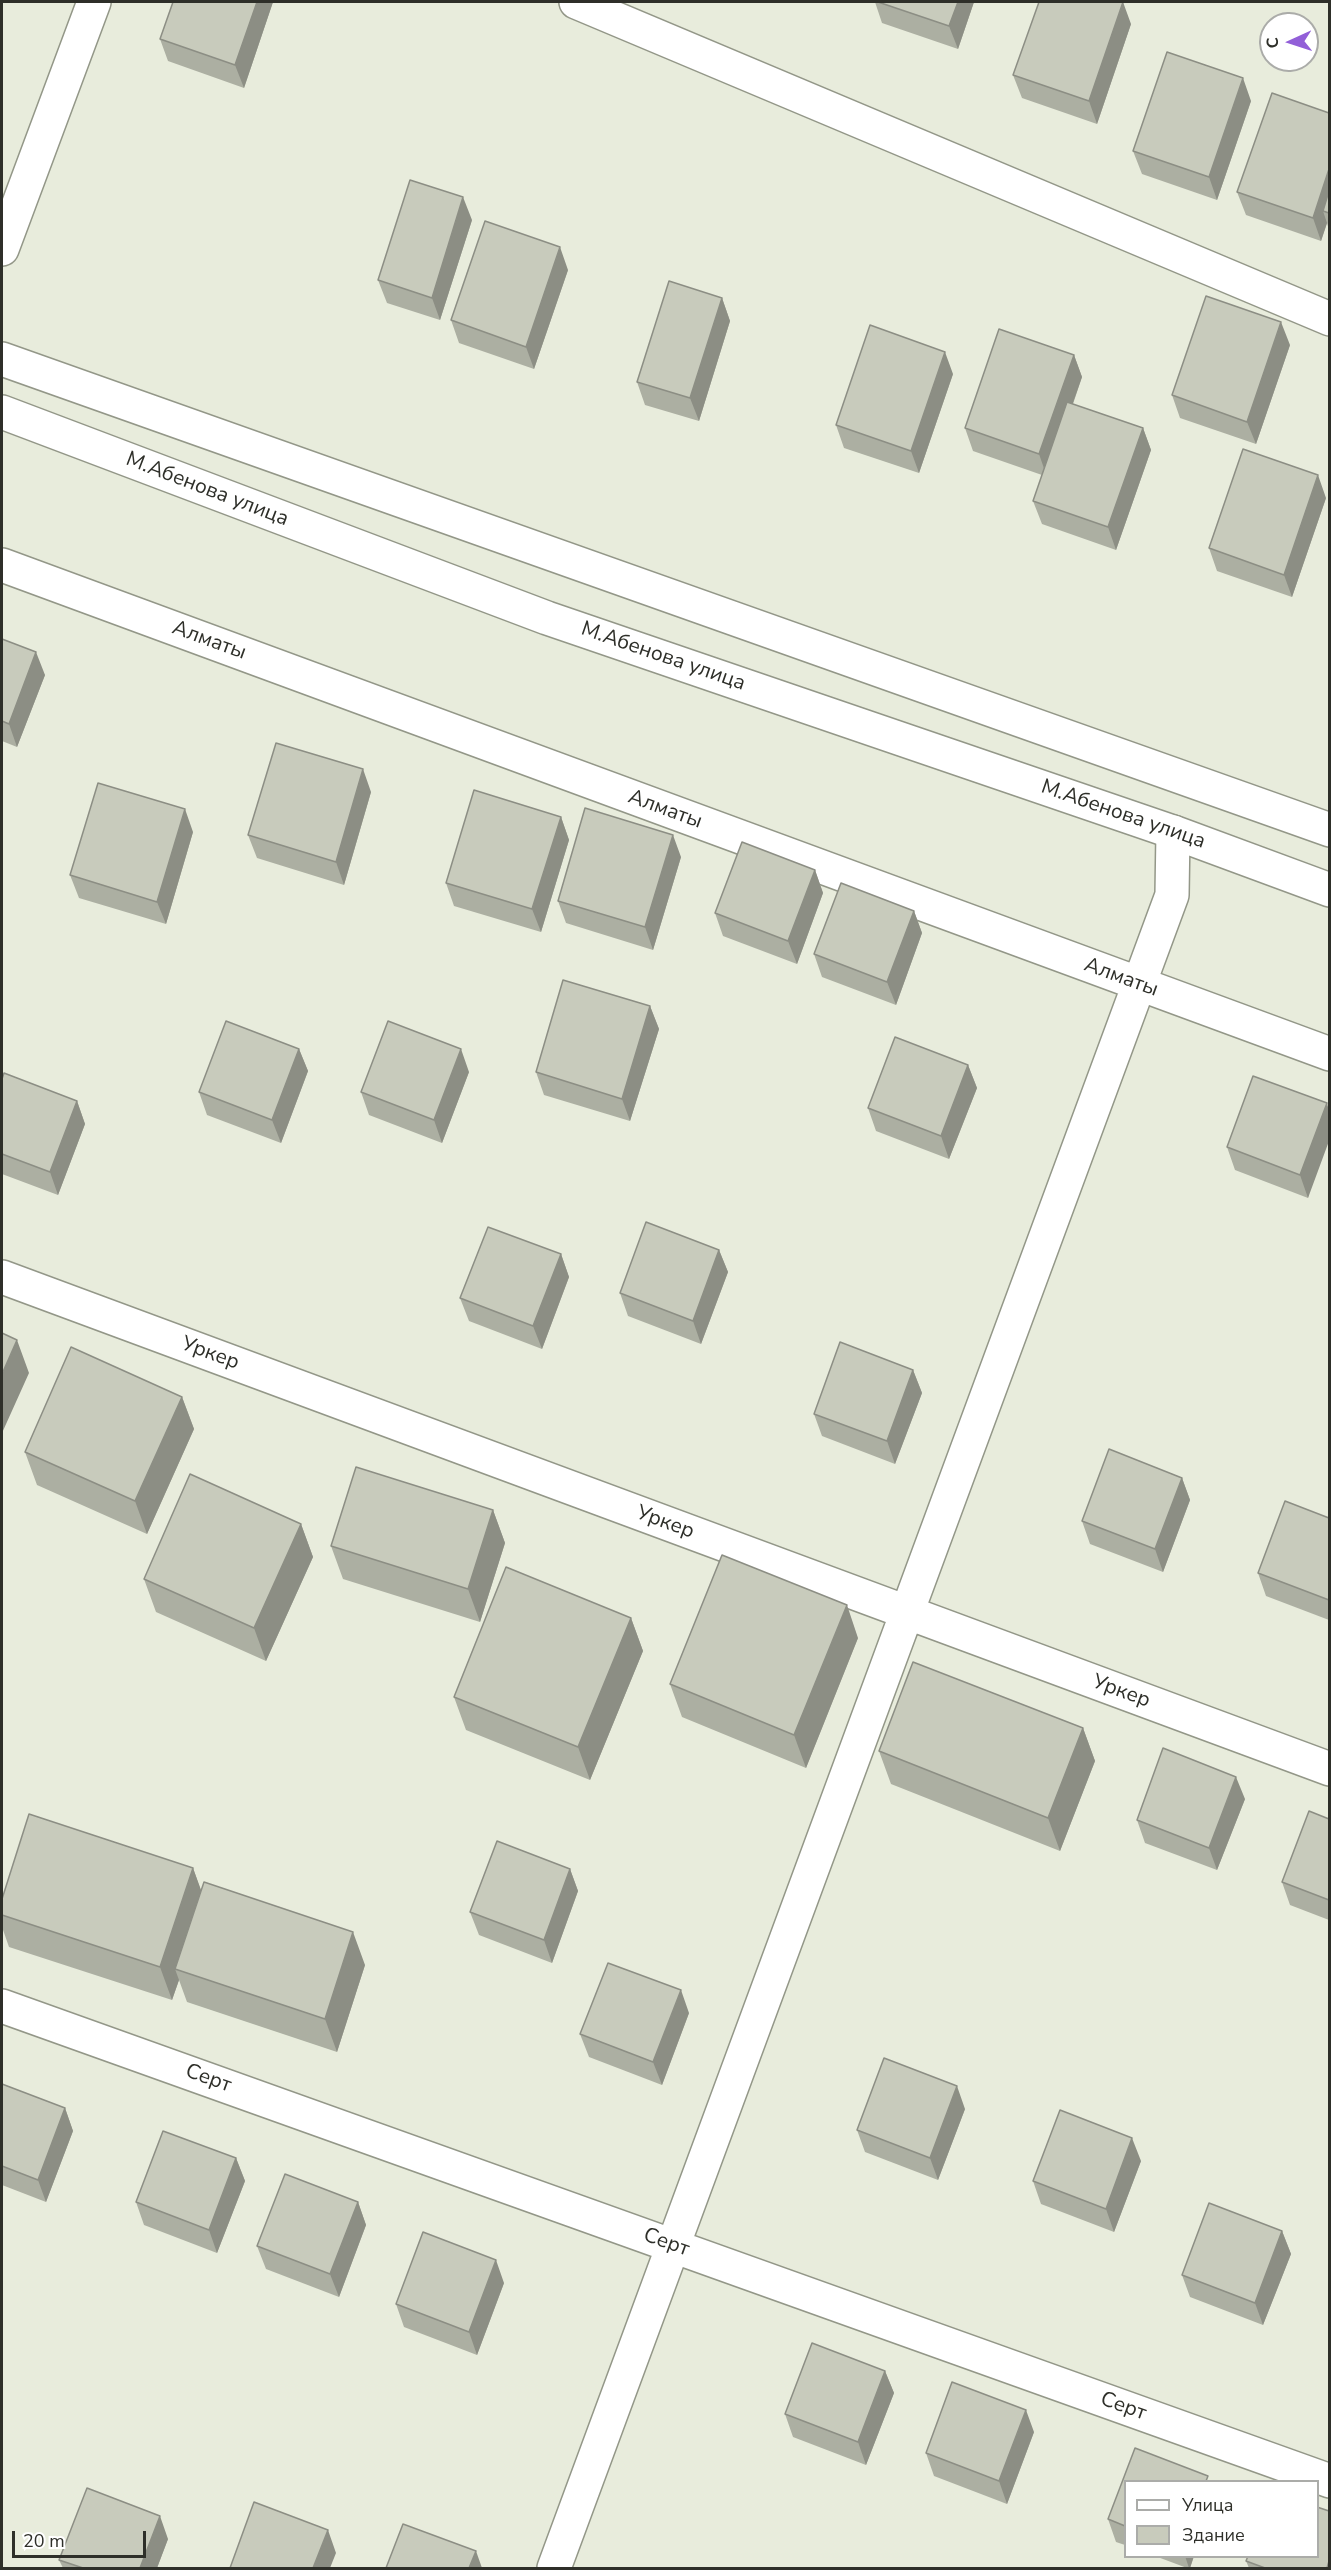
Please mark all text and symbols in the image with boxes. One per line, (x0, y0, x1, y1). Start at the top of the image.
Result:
north arrow (1259, 12, 1319, 72)
text: С (1262, 37, 1284, 49)
street label: М.Абенова улица (122, 447, 292, 533)
street label: Алматы (168, 616, 250, 666)
street label: М.Абенова улица (577, 617, 749, 697)
street label: М.Абенова улица (1037, 775, 1209, 855)
street label: Алматы (624, 785, 706, 835)
street label: Алматы (1080, 953, 1162, 1003)
street label: Уркер (178, 1332, 242, 1376)
street label: Уркер (633, 1501, 697, 1545)
street label: Уркер (1089, 1670, 1153, 1714)
street label: Серт (182, 2059, 234, 2099)
street label: Серт (640, 2223, 692, 2263)
street label: Серт (1097, 2387, 1149, 2427)
legend (1124, 2480, 1319, 2558)
text: Улица (1182, 2493, 1233, 2517)
scale bar (15, 2519, 148, 2557)
text: Здание (1182, 2523, 1245, 2547)
text: 20 m (23, 2529, 65, 2553)

